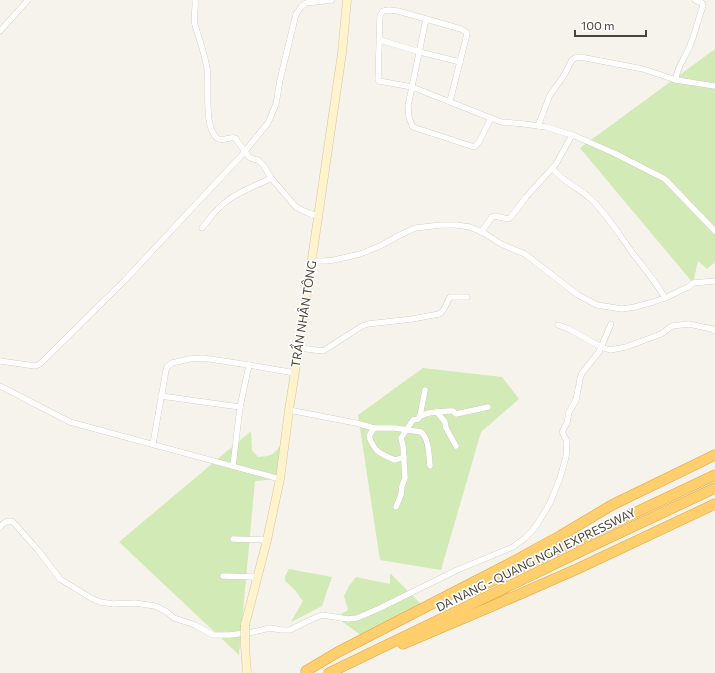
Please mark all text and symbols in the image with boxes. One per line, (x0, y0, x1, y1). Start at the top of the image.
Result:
scale bar (575, 12, 646, 38)
text: 100 m (581, 18, 615, 32)
street label: TRẦN NHÂN TÔNG (287, 259, 318, 368)
street label: DA NANG - QUANG NGAI EXPRESSWAY (433, 504, 638, 614)

